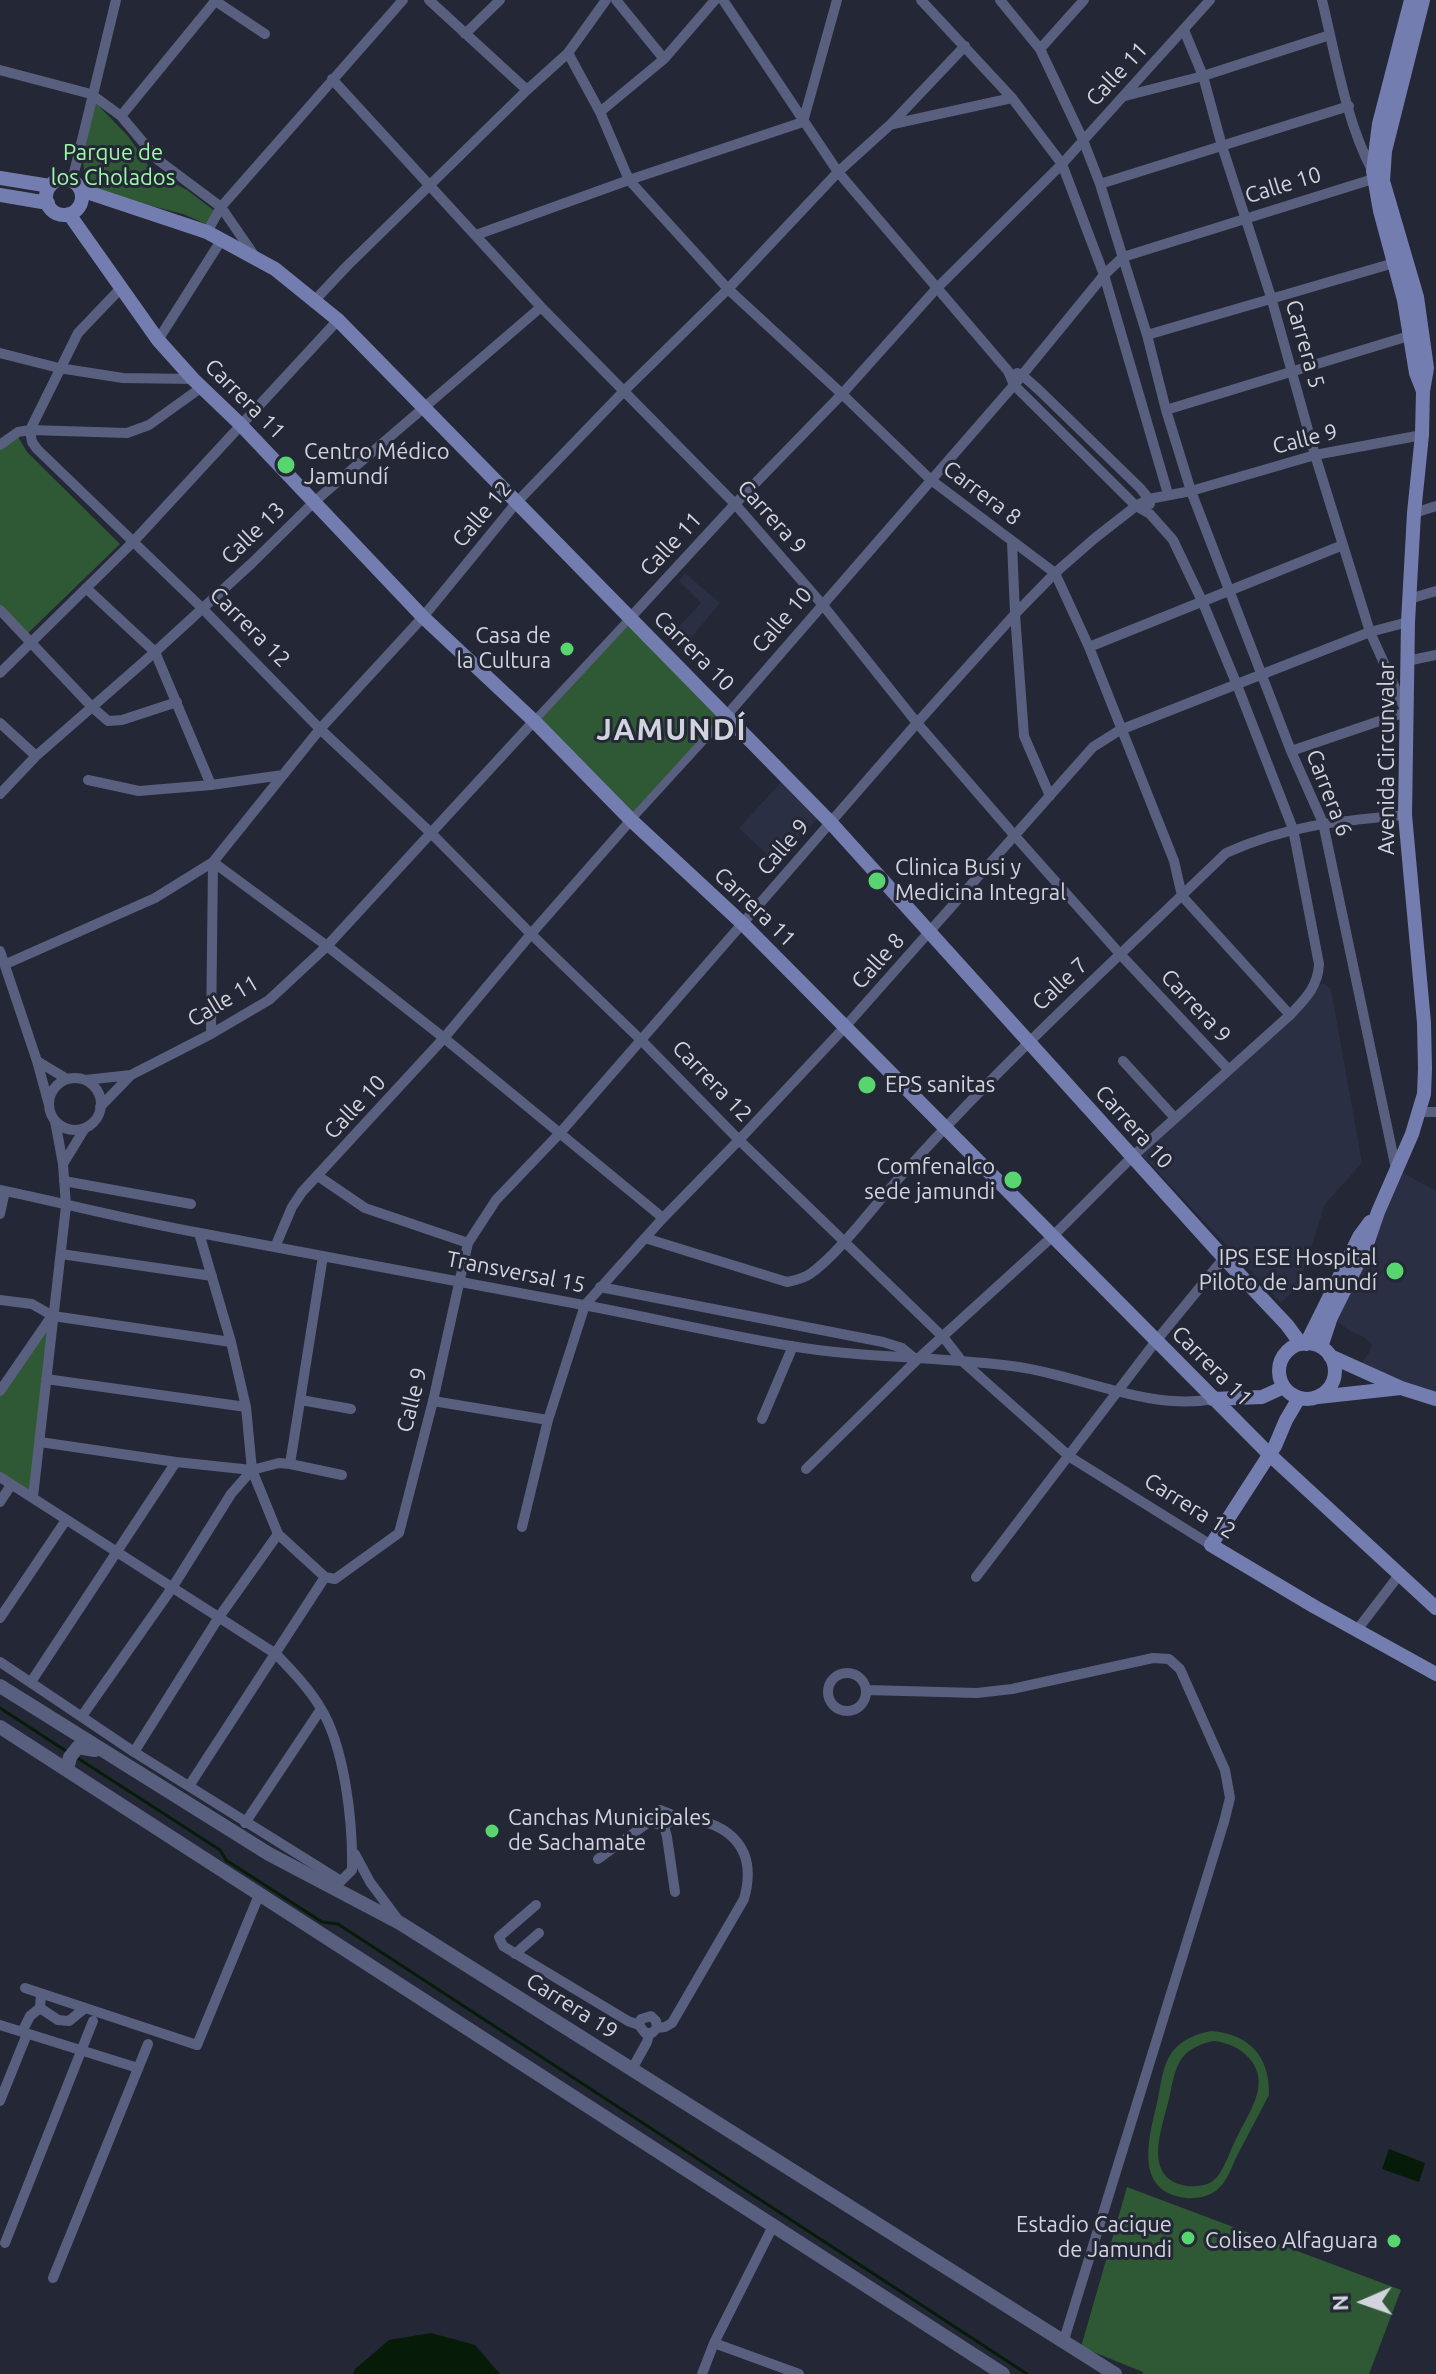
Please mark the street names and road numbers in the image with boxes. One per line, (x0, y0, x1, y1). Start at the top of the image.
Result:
street label: Calle 11 (1081, 36, 1153, 112)
street label: Calle 10 (1242, 161, 1324, 209)
street label: Carrera 5 (1280, 297, 1330, 391)
street label: Carrera 11 (199, 353, 291, 445)
street label: Calle 9 (1270, 418, 1340, 460)
street label: Carrera 8 (938, 455, 1026, 531)
street label: Carrera 9 (732, 474, 812, 560)
street label: Calle 12 (447, 476, 517, 552)
street label: Calle 13 (216, 496, 290, 570)
street label: Calle 11 (635, 506, 707, 582)
street label: Carrera 12 (204, 581, 296, 673)
street label: Calle 10 (746, 582, 818, 658)
street label: Carrera 10 (648, 605, 740, 697)
street label: Avenida Circunvalar (1374, 661, 1400, 855)
street label: Carrera 6 (1300, 746, 1358, 840)
street label: Calle 9 (751, 813, 815, 881)
street label: Carrera 11 (709, 862, 801, 952)
street label: Calle 8 (846, 928, 910, 994)
street label: Calle 7 (1027, 952, 1093, 1016)
street label: Carrera 9 (1155, 964, 1237, 1048)
street label: Calle 11 (183, 970, 263, 1032)
street label: Carrera 12 (667, 1035, 757, 1127)
street label: Calle 10 (319, 1069, 391, 1145)
street label: Carrera 10 (1090, 1080, 1178, 1174)
street label: Transversal 15 (444, 1246, 588, 1298)
street label: Carrera 11 (1166, 1320, 1258, 1412)
street label: Calle 9 (391, 1365, 433, 1435)
street label: Carrera 12 (1139, 1467, 1241, 1545)
street label: Carrera 19 (521, 1967, 623, 2045)

